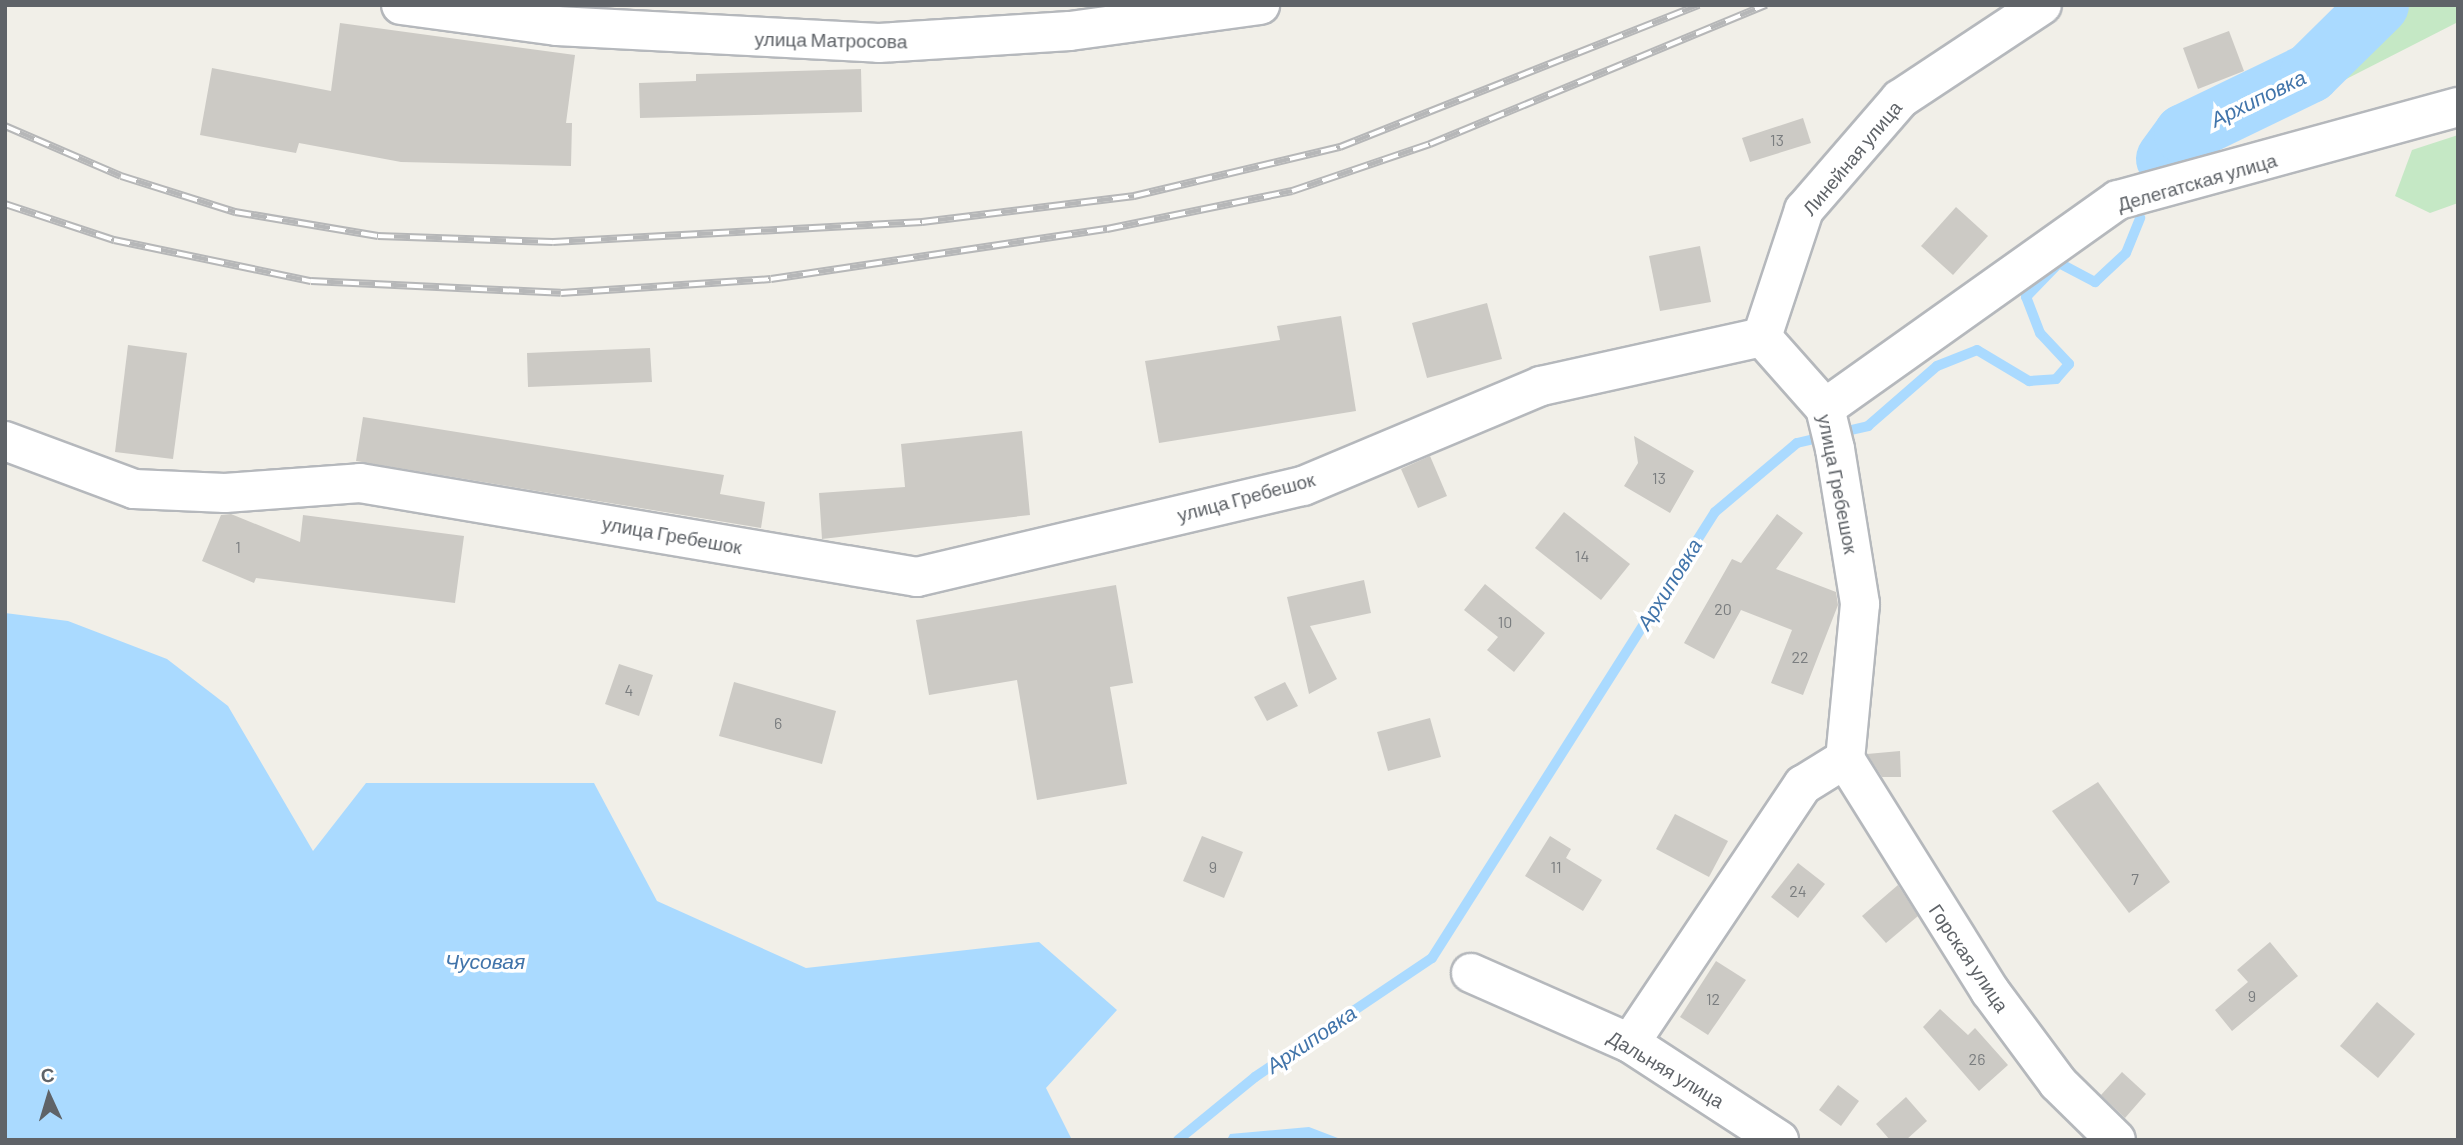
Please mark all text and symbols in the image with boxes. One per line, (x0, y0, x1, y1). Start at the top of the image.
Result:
street label: улица Матросова (754, 27, 908, 53)
water label: Архиповка (2206, 64, 2310, 132)
street label: Линейная улица (1798, 96, 1906, 220)
house number: 13 (1770, 130, 1784, 150)
street label: Делегатская улица (2115, 148, 2279, 216)
street label: улица Гребешок (1813, 412, 1863, 556)
street label: улица Гребешок (1175, 468, 1317, 526)
house number: 13 (1652, 468, 1666, 488)
street label: улица Гребешок (600, 511, 744, 559)
water label: Архиповка (1631, 534, 1707, 634)
house number: 1 (235, 537, 241, 557)
house number: 14 (1575, 546, 1589, 566)
house number: 20 (1714, 599, 1732, 619)
house number: 10 (1498, 612, 1512, 632)
house number: 22 (1791, 647, 1809, 667)
house number: 4 (625, 680, 633, 700)
house number: 6 (774, 713, 782, 733)
house number: 9 (1209, 857, 1217, 877)
house number: 11 (1550, 857, 1562, 877)
house number: 7 (2131, 869, 2139, 889)
house number: 24 (1789, 881, 1807, 901)
street label: Горская улица (1925, 900, 2013, 1016)
water label: Чусовая (445, 948, 525, 974)
house number: 9 (2248, 986, 2256, 1006)
house number: 12 (1706, 989, 1720, 1009)
water label: Архиповка (1261, 1000, 1361, 1078)
street label: Дальняя улица (1604, 1025, 1728, 1113)
house number: 26 (1969, 1049, 1985, 1069)
north arrow (14, 1061, 84, 1131)
text: С (40, 1063, 55, 1087)

